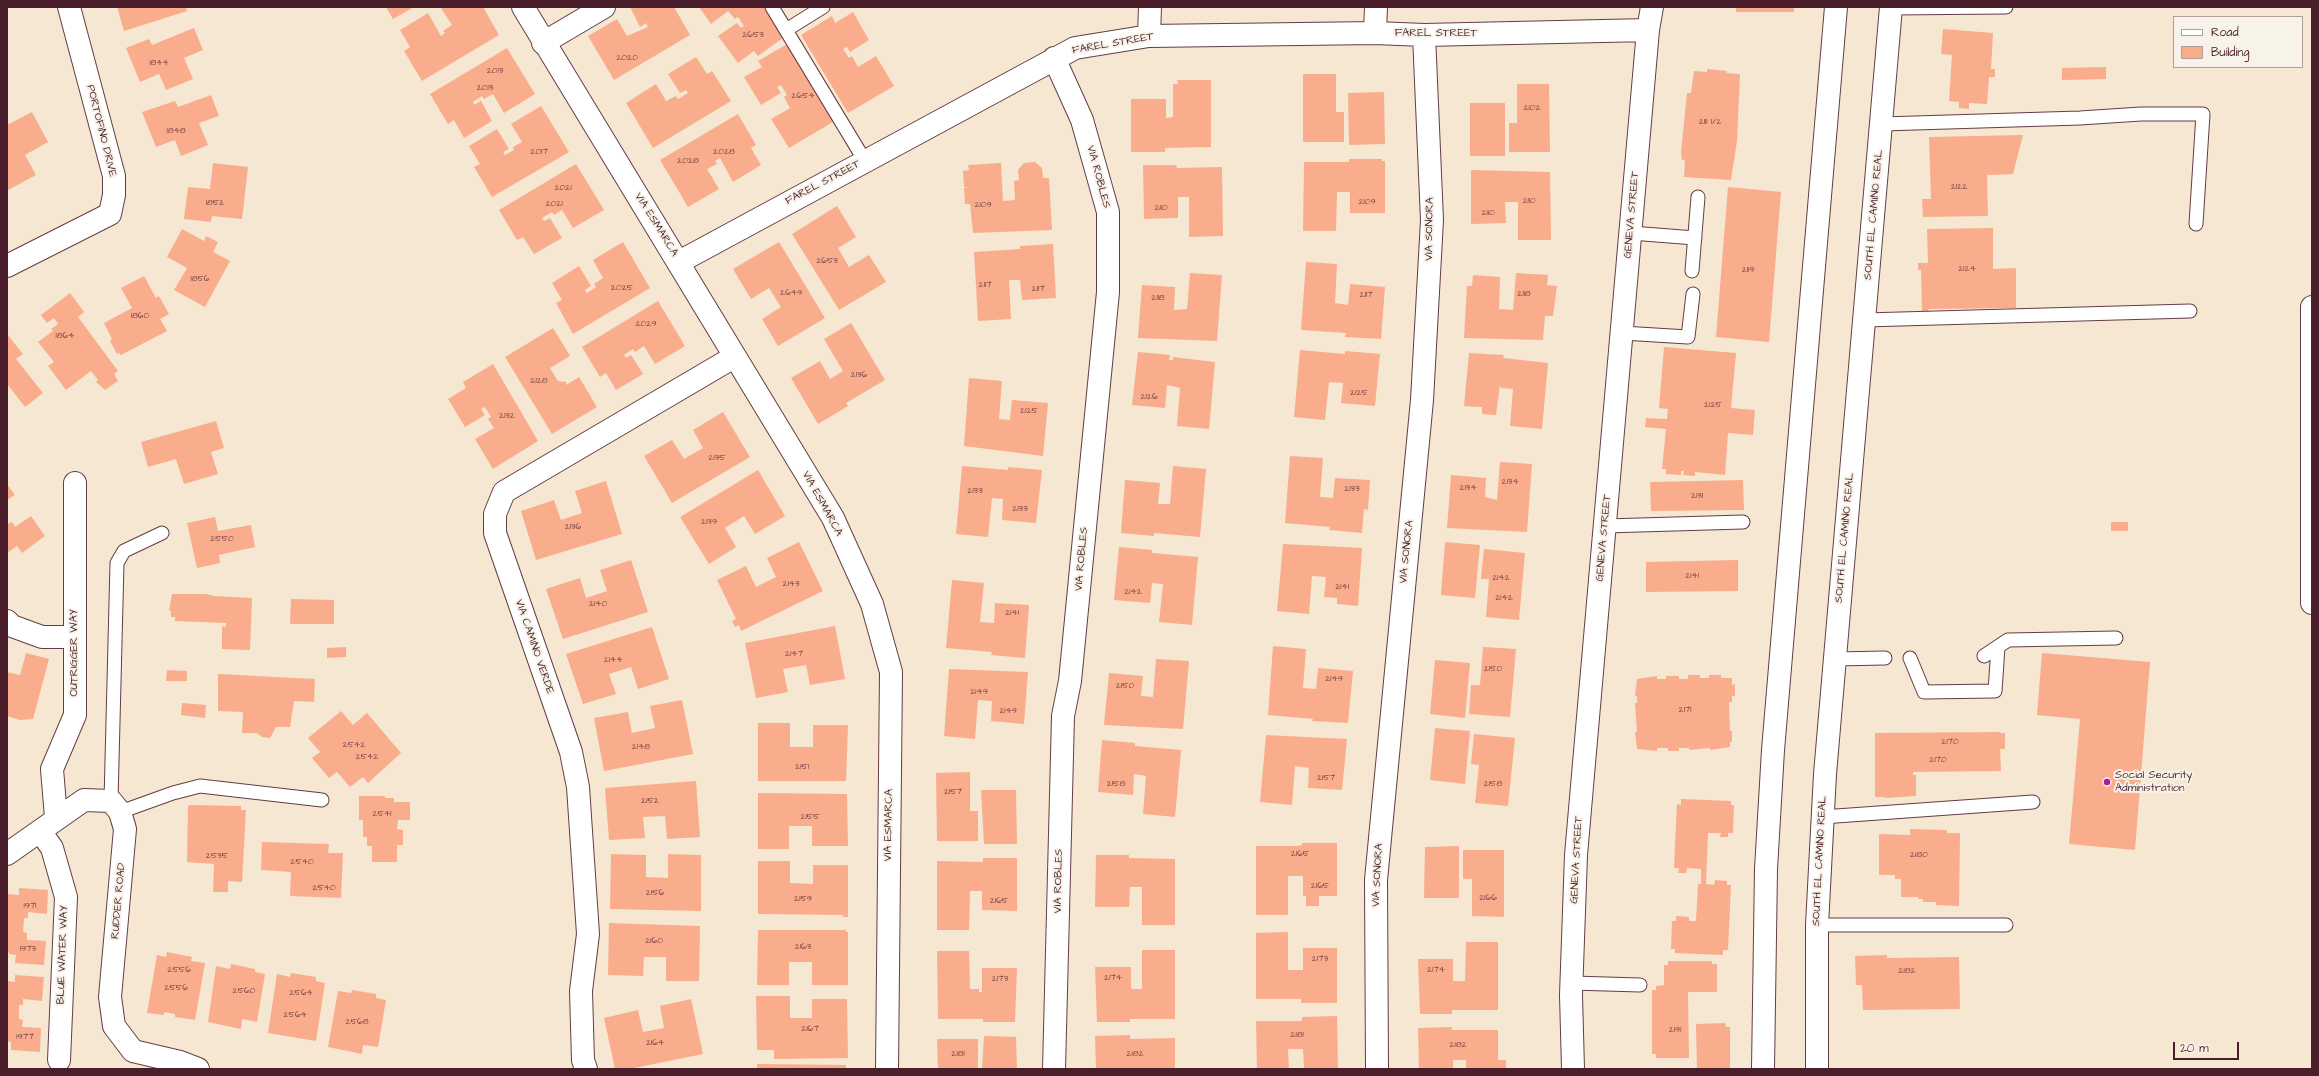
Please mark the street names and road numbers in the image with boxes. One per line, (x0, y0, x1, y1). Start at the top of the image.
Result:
street label: FAREL STREET (1395, 27, 1477, 41)
street label: FAREL STREET (1071, 30, 1155, 58)
street label: PORTOFINO DRIVE (83, 84, 119, 178)
street label: VIA ROBLES (1083, 144, 1113, 210)
street label: SOUTH EL CAMINO REAL (1862, 149, 1886, 281)
street label: FAREL STREET (783, 158, 863, 208)
street label: GENEVA STREET (1622, 171, 1642, 259)
street label: VIA ESMARCA (631, 191, 681, 259)
street label: VIA SONORA (1423, 197, 1437, 261)
street label: VIA ESMARCA (799, 469, 845, 539)
street label: SOUTH EL CAMINO REAL (1833, 472, 1857, 604)
street label: GENEVA STREET (1594, 494, 1614, 582)
street label: VIA SONORA (1397, 520, 1417, 584)
street label: VIA ROBLES (1073, 526, 1091, 592)
street label: VIA CAMINO VERDE (512, 598, 556, 696)
street label: OUTRIGGER WAY (68, 609, 82, 697)
street label: VIA ESMARCA (882, 789, 896, 861)
street label: SOUTH EL CAMINO REAL (1810, 796, 1830, 926)
street label: GENEVA STREET (1568, 816, 1586, 904)
street label: VIA SONORA (1370, 843, 1386, 907)
street label: VIA ROBLES (1052, 849, 1066, 913)
street label: RUDDER ROAD (109, 862, 129, 940)
street label: BLUE WATER WAY (55, 905, 71, 1005)

